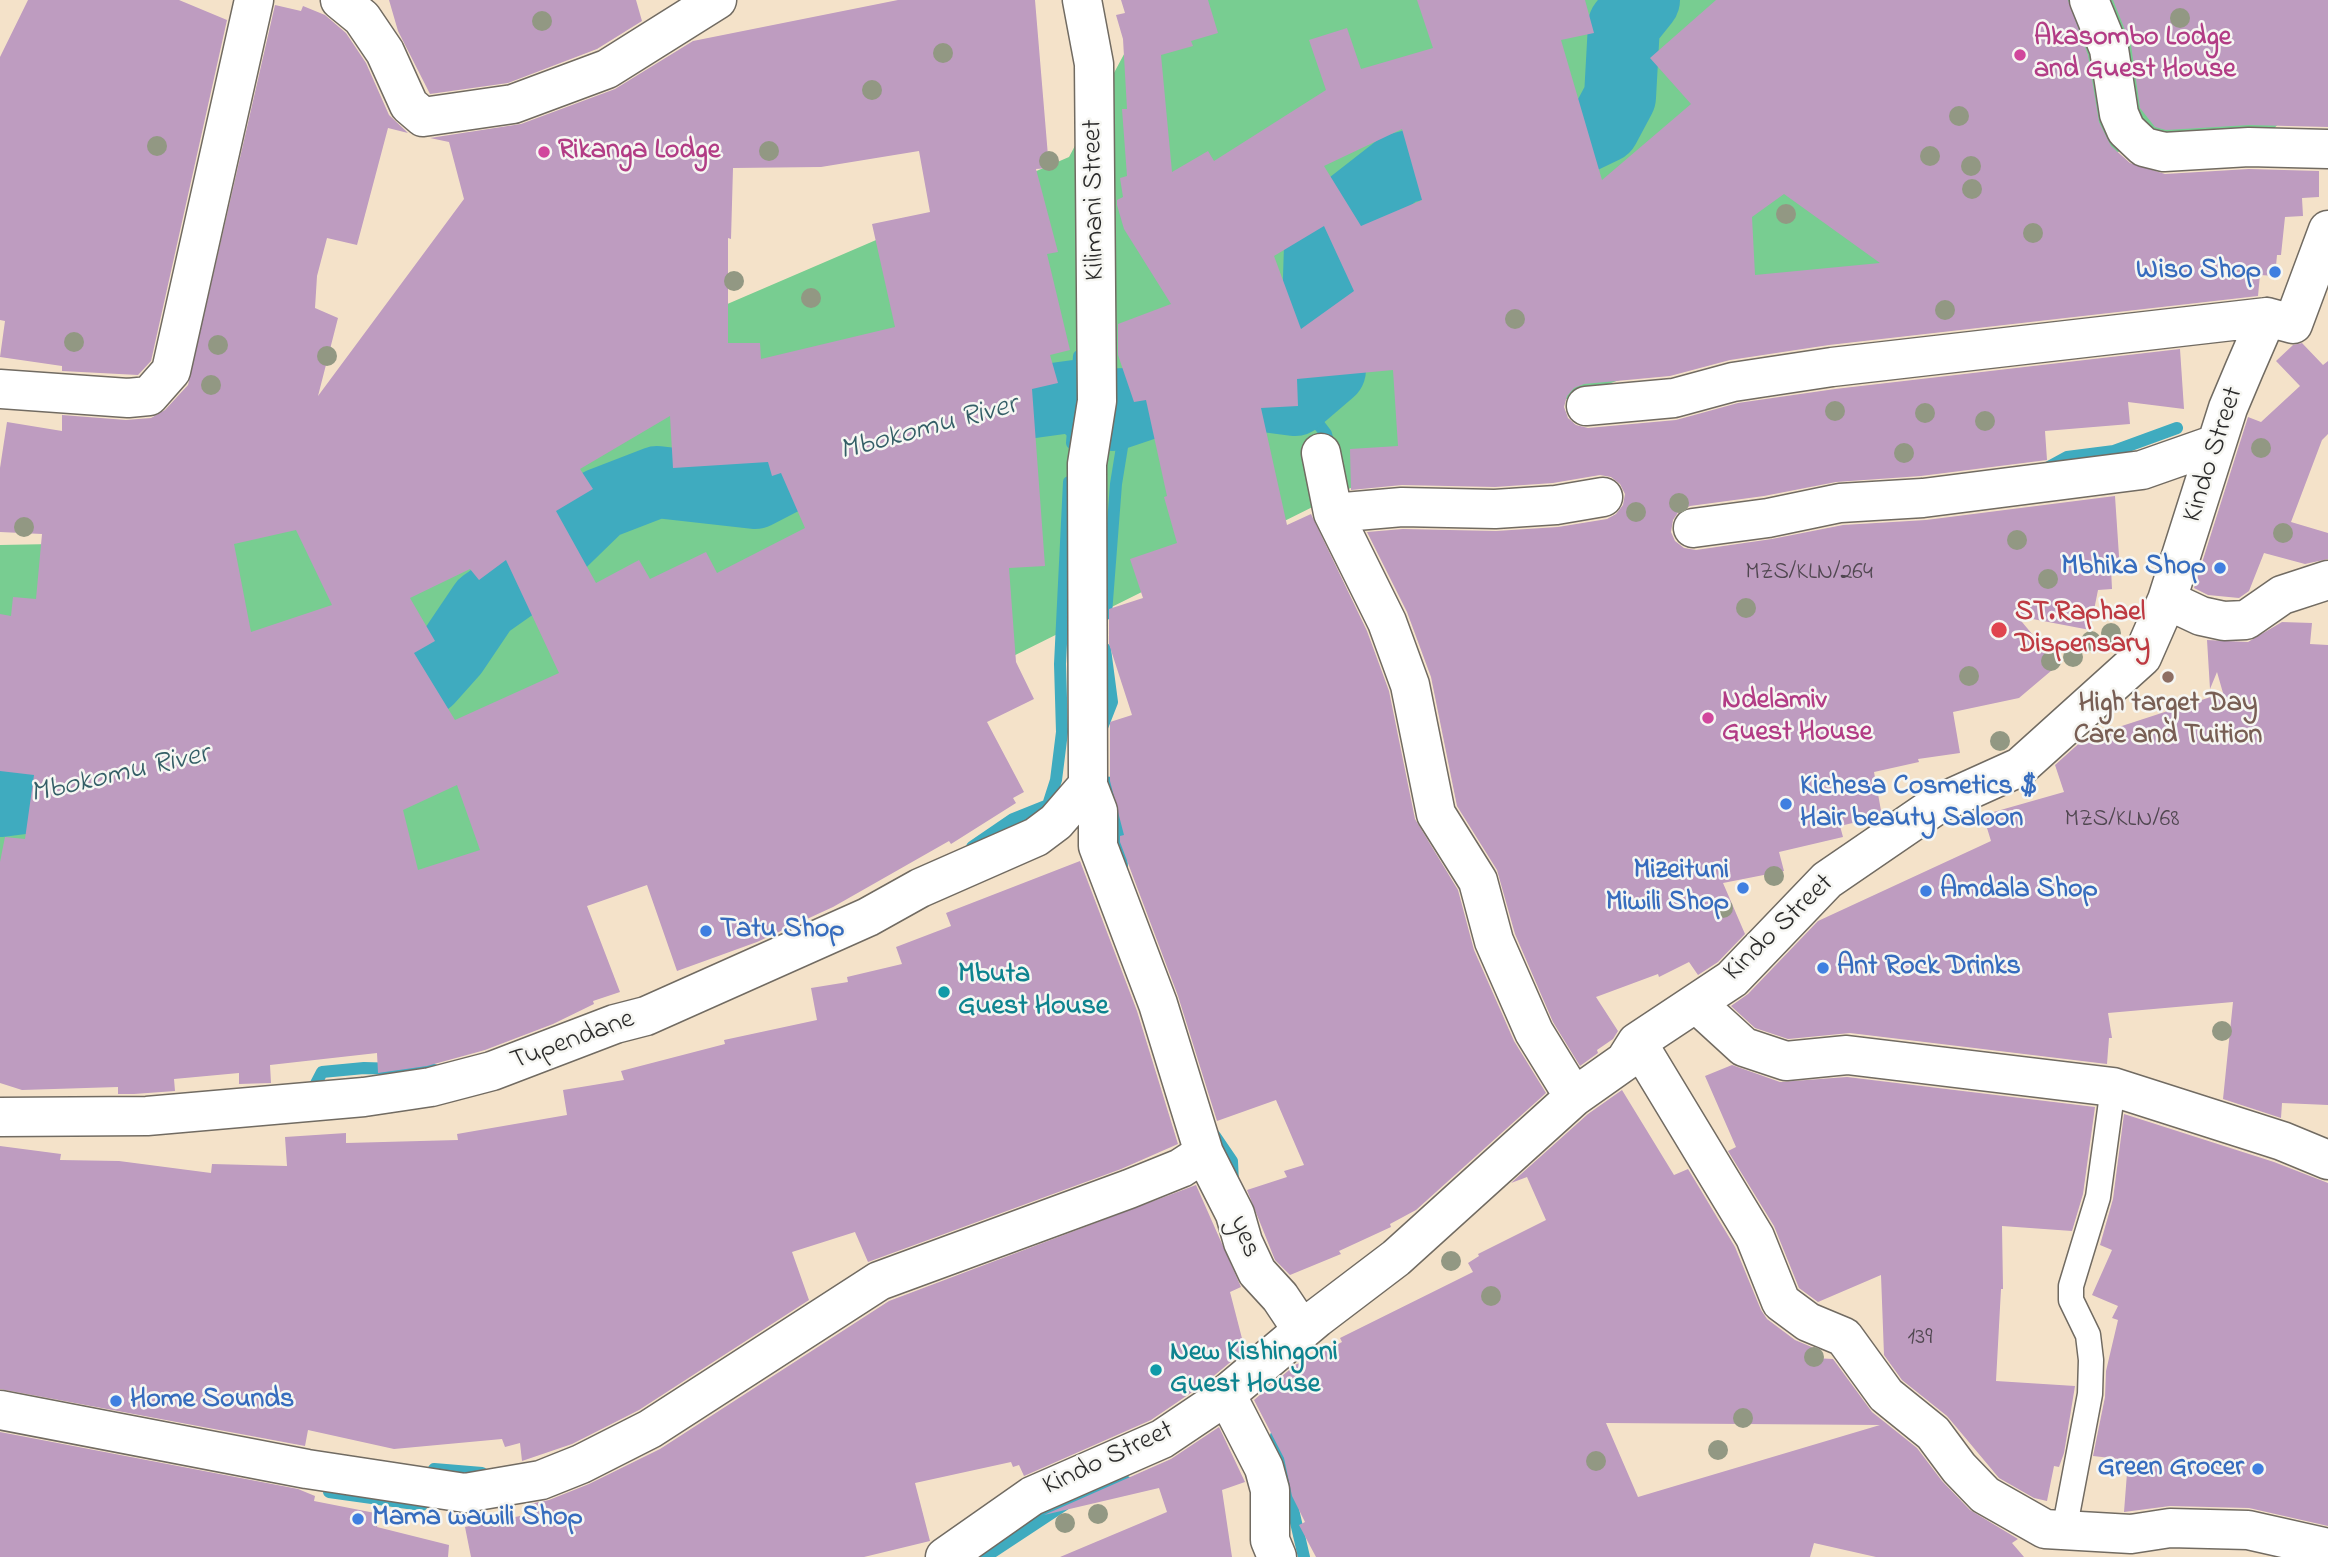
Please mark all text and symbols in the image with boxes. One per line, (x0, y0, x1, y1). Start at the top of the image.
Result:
place label: Akasombo Lodge and Guest House (2034, 22, 2236, 88)
marker: Akasombo Lodge and Guest House (2012, 47, 2028, 63)
street label: Kilimani Street (1078, 119, 1114, 281)
place label: Rikanga Lodge (558, 135, 720, 169)
marker: Rikanga Lodge (536, 144, 552, 160)
place label: Wiso Shop (2136, 255, 2261, 289)
marker: Wiso Shop (2267, 264, 2283, 280)
street label: Kindo Street (2177, 383, 2253, 527)
water label: Mbokomu River (836, 389, 1022, 471)
place label: Mbhika Shop (2061, 551, 2206, 585)
house number: MZS/KLN/264 (1745, 560, 1873, 588)
marker: Mbhika Shop (2212, 560, 2228, 576)
place label: ST.Raphael Dispensary (2015, 597, 2150, 663)
marker: ST.Raphael Dispensary (1989, 620, 2009, 640)
marker: High target Day Care and Tuition (2160, 669, 2176, 685)
place label: Ndelamiv Guest House (1722, 685, 1872, 751)
place label: High target Day Care and Tuition (2074, 688, 2262, 754)
marker: Ndelamiv Guest House (1700, 710, 1716, 726)
water label: Mbokomu River (27, 738, 213, 814)
place label: Kichesa Cosmetics $ Hair beauty Saloon (1800, 771, 2037, 837)
marker: Kichesa Cosmetics $ Hair beauty Saloon (1778, 796, 1794, 812)
house number: MZS/KLN/68 (2065, 807, 2179, 835)
place label: Mizeituni Miwili Shop (1606, 855, 1729, 921)
street label: Kindo Street (1718, 868, 1842, 990)
place label: Amdala Shop (1940, 874, 2098, 908)
marker: Mizeituni Miwili Shop (1735, 880, 1751, 896)
marker: Amdala Shop (1918, 883, 1934, 899)
place label: Tatu Shop (720, 914, 845, 948)
marker: Tatu Shop (698, 923, 714, 939)
place label: Ant Rock Drinks (1837, 951, 2021, 985)
place label: Mbuta Guest House (958, 959, 1108, 1025)
marker: Ant Rock Drinks (1815, 960, 1831, 976)
marker: Mbuta Guest House (936, 984, 952, 1000)
street label: Tupendane (507, 1004, 639, 1080)
street label: yes (1220, 1211, 1266, 1263)
house number: 139 (1908, 1325, 1932, 1353)
place label: New Kishingoni Guest House (1170, 1337, 1338, 1403)
marker: New Kishingoni Guest House (1148, 1362, 1164, 1378)
place label: Home Sounds (130, 1384, 294, 1418)
marker: Home Sounds (108, 1393, 124, 1409)
street label: Kindo Street (1038, 1415, 1180, 1505)
place label: Green Grocer (2097, 1452, 2244, 1486)
marker: Green Grocer (2250, 1461, 2266, 1477)
place label: Mama wawili Shop (372, 1502, 583, 1536)
marker: Mama wawili Shop (350, 1511, 366, 1527)

